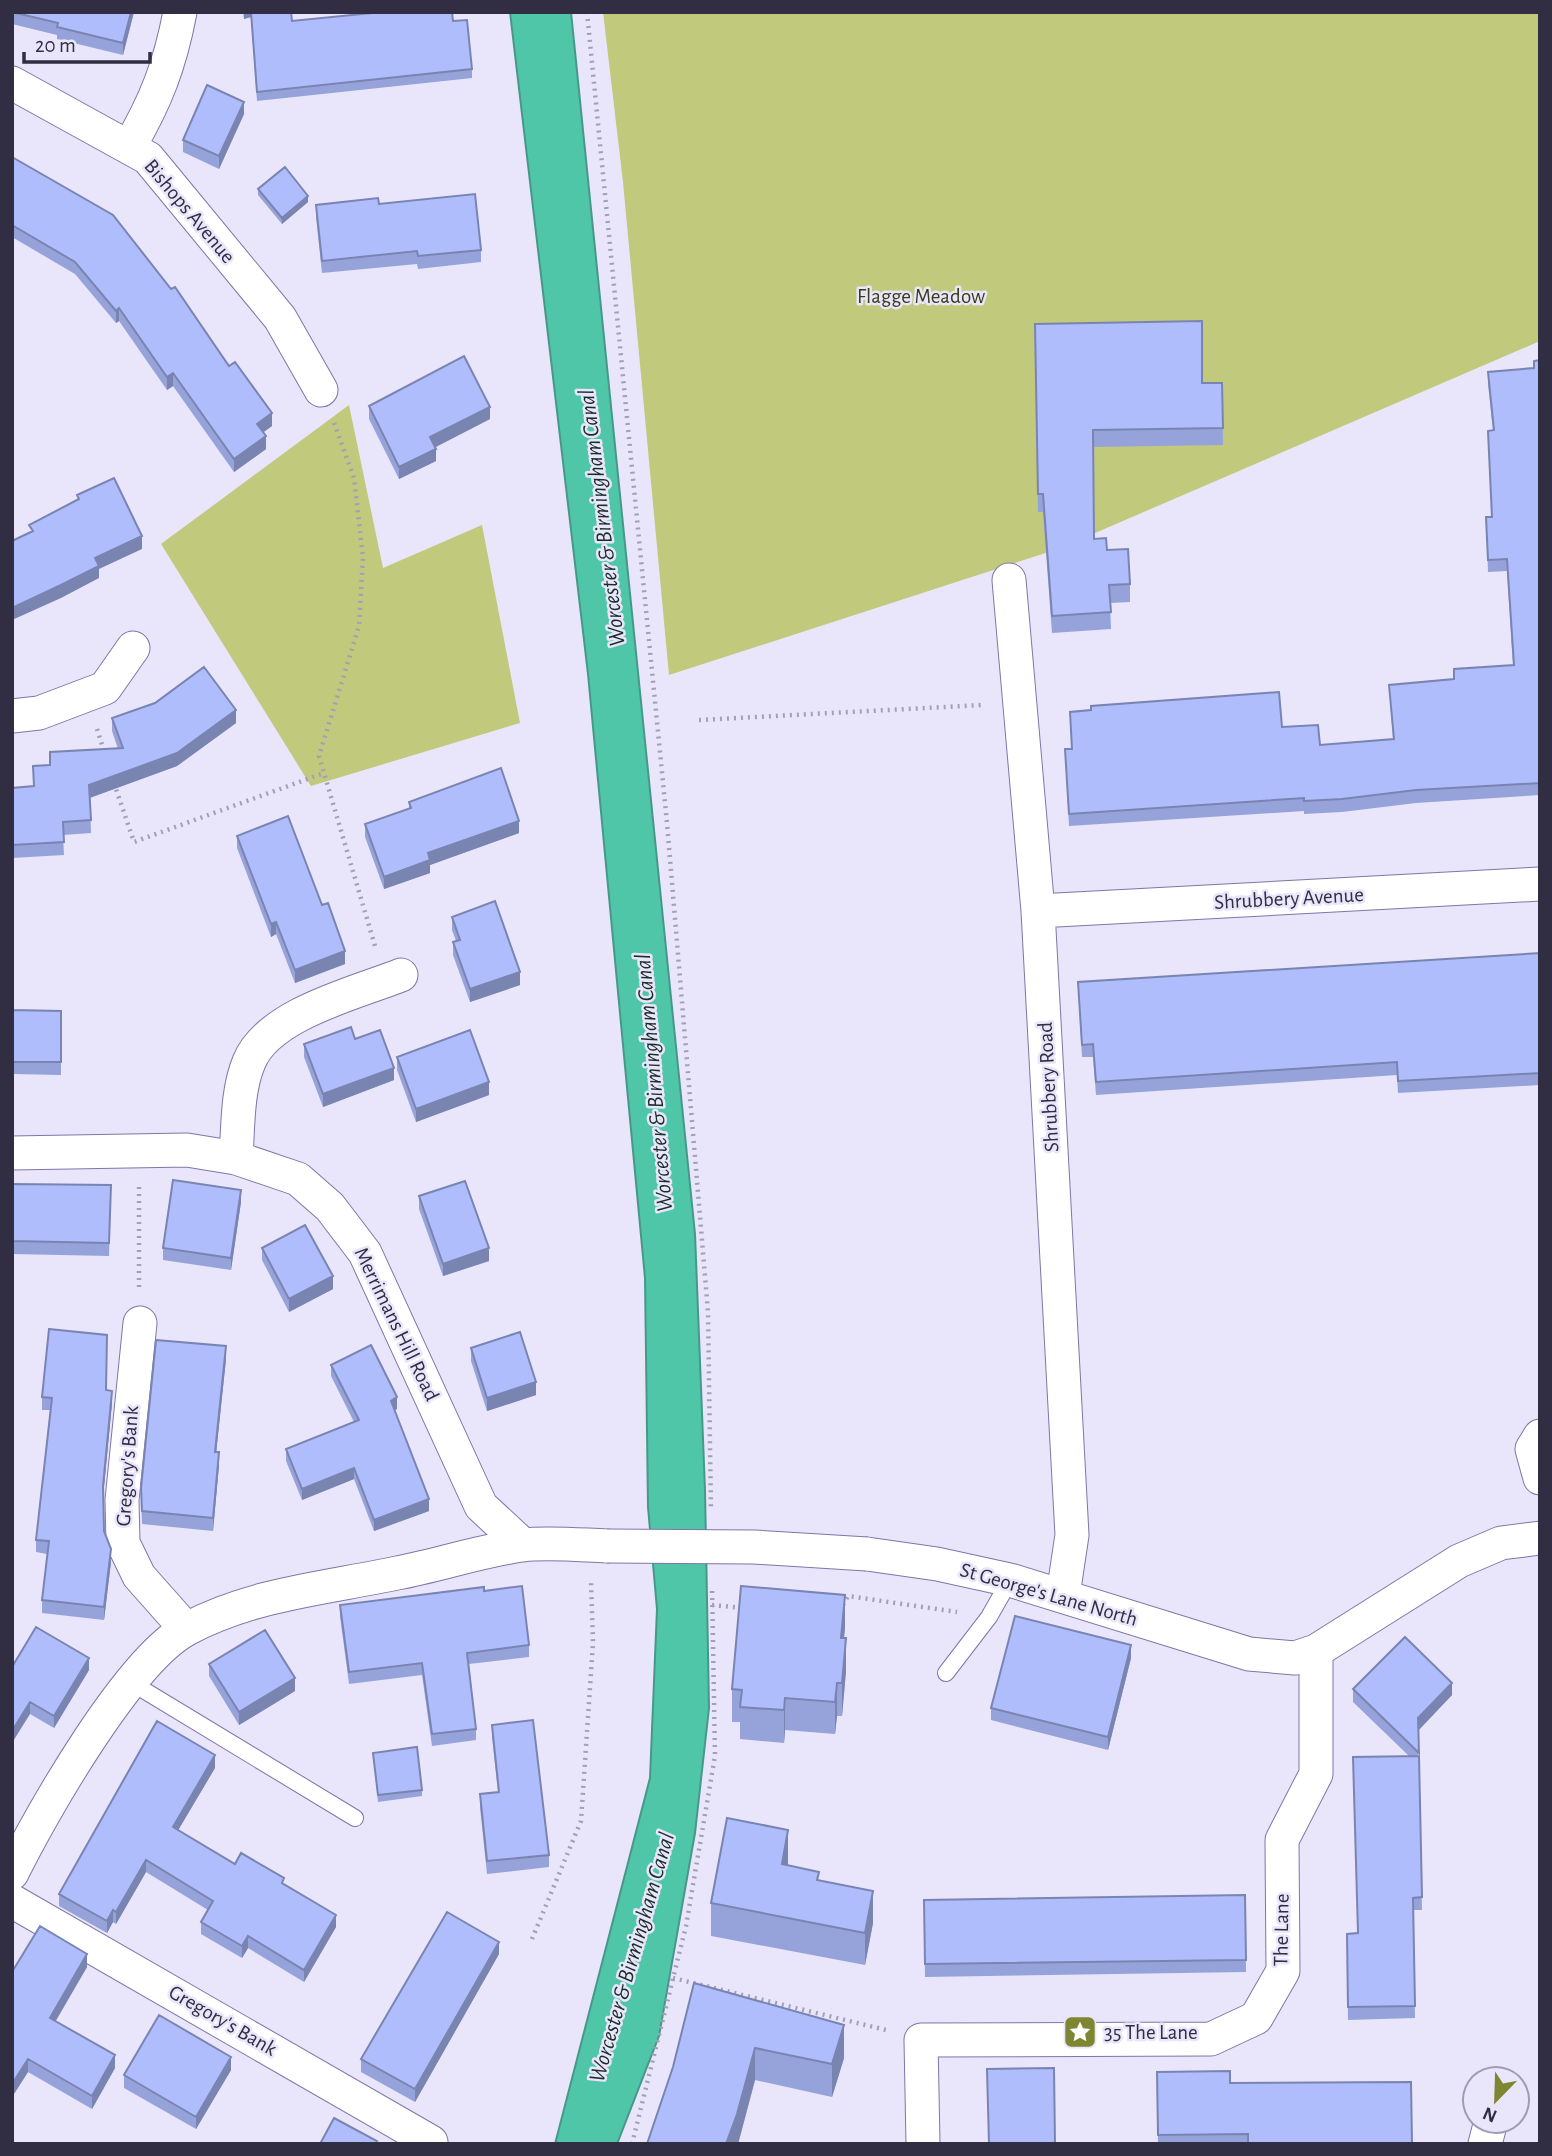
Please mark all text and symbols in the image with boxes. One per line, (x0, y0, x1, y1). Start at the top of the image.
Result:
scale bar (24, 21, 150, 65)
text: 20 m (35, 35, 76, 56)
street label: Bishops Avenue (140, 155, 239, 267)
park label: Flagge Meadow (857, 286, 985, 307)
water label: Worcester & Birmingham Canal (575, 388, 630, 648)
street label: Shrubbery Avenue (1214, 884, 1364, 913)
water label: Worcester & Birmingham Canal (632, 953, 677, 1213)
street label: Shrubbery Road (1035, 1021, 1062, 1153)
street label: Merrimans Hill Road (350, 1244, 443, 1404)
street label: Gregory's Bank (113, 1405, 142, 1527)
street label: St George's Lane North (958, 1559, 1140, 1630)
water label: Worcester & Birmingham Canal (586, 1830, 679, 2085)
street label: The Lane (1270, 1893, 1293, 1967)
street label: Gregory's Bank (165, 1981, 281, 2060)
place icon: 35 The Lane (1061, 2013, 1099, 2051)
place label: 35 The Lane (1104, 2022, 1198, 2043)
north arrow (1461, 2065, 1531, 2135)
text: N (1480, 2103, 1500, 2126)

